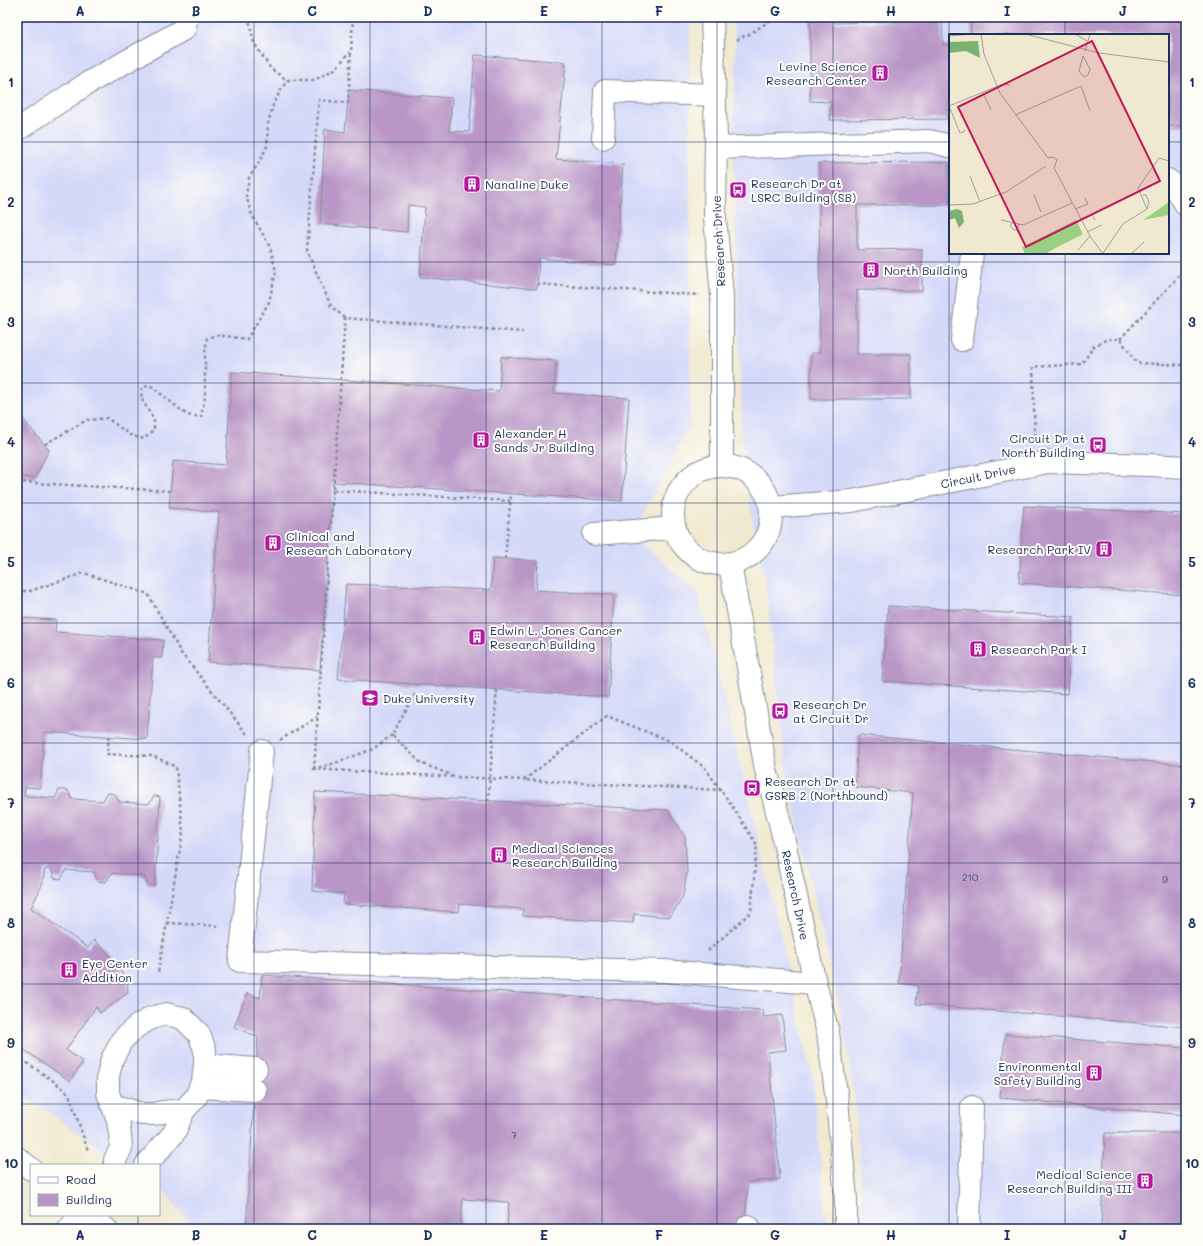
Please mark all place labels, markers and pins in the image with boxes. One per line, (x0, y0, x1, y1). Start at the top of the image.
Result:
place label: Levine Science Research Center (766, 58, 867, 88)
building icon: Levine Science Research Center (870, 63, 890, 83)
building icon: Nanaline Duke (462, 174, 482, 194)
place label: Research Dr at LSRC Building (SB) (751, 175, 856, 205)
place label: Nanaline Duke (485, 176, 569, 192)
bus stop icon: Research Dr at LSRC Building (SB) (728, 180, 748, 200)
building icon: North Building (861, 260, 881, 280)
place label: North Building (884, 262, 968, 278)
place label: Alexander H Sands Jr Building (494, 425, 594, 455)
building icon: Alexander H Sands Jr Building (471, 430, 491, 450)
place label: Circuit Dr at North Building (1002, 430, 1085, 460)
bus stop icon: Circuit Dr at North Building (1088, 435, 1108, 455)
place label: Clinical and Research Laboratory (286, 528, 412, 558)
building icon: Clinical and Research Laboratory (263, 533, 283, 553)
building icon: Research Park IV (1094, 539, 1114, 559)
place label: Research Park IV (987, 541, 1091, 557)
place label: Edwin L. Jones Cancer Research Building (490, 622, 622, 652)
building icon: Edwin L. Jones Cancer Research Building (467, 627, 487, 647)
building icon: Research Park I (968, 639, 988, 659)
place label: Research Park I (991, 641, 1087, 657)
school or university icon: Duke University (360, 688, 380, 708)
place label: Duke University (383, 690, 475, 706)
place label: Research Dr at Circuit Dr (793, 696, 869, 726)
bus stop icon: Research Dr at Circuit Dr (770, 701, 790, 721)
place label: Research Dr at GSRB 2 (Northbound) (765, 773, 888, 803)
bus stop icon: Research Dr at GSRB 2 (Northbound) (742, 778, 762, 798)
place label: Medical Sciences Research Building (512, 840, 617, 870)
building icon: Medical Sciences Research Building (489, 845, 509, 865)
place label: Eye Center Addition (82, 955, 148, 985)
building icon: Eye Center Addition (59, 960, 79, 980)
place label: Environmental Safety Building (994, 1058, 1081, 1088)
building icon: Environmental Safety Building (1084, 1063, 1104, 1083)
place label: Medical Science Research Building III (1007, 1166, 1132, 1196)
building icon: Medical Science Research Building III (1135, 1171, 1155, 1191)

